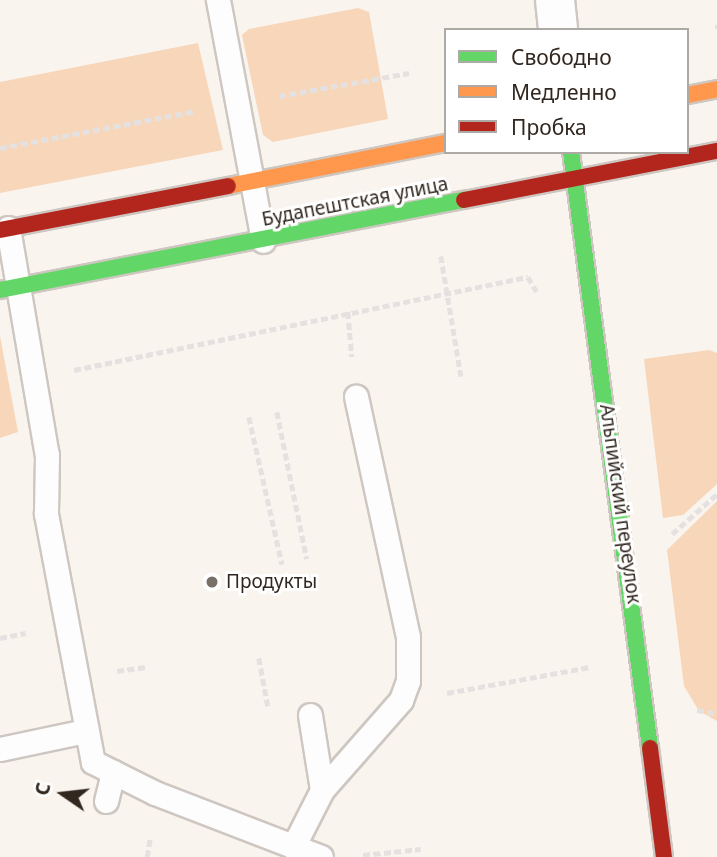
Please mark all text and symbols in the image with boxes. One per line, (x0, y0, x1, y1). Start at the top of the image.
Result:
legend (444, 28, 689, 154)
text: Свободно (511, 43, 612, 71)
text: Медленно (511, 78, 617, 106)
text: Пробка (511, 113, 587, 141)
street label: Будапештская улица (260, 173, 450, 231)
street label: Альпийский переулок (595, 403, 645, 605)
place label: Продукты (226, 571, 317, 593)
marker: Продукты (204, 574, 220, 590)
north arrow (28, 759, 98, 829)
text: С (29, 780, 57, 798)

